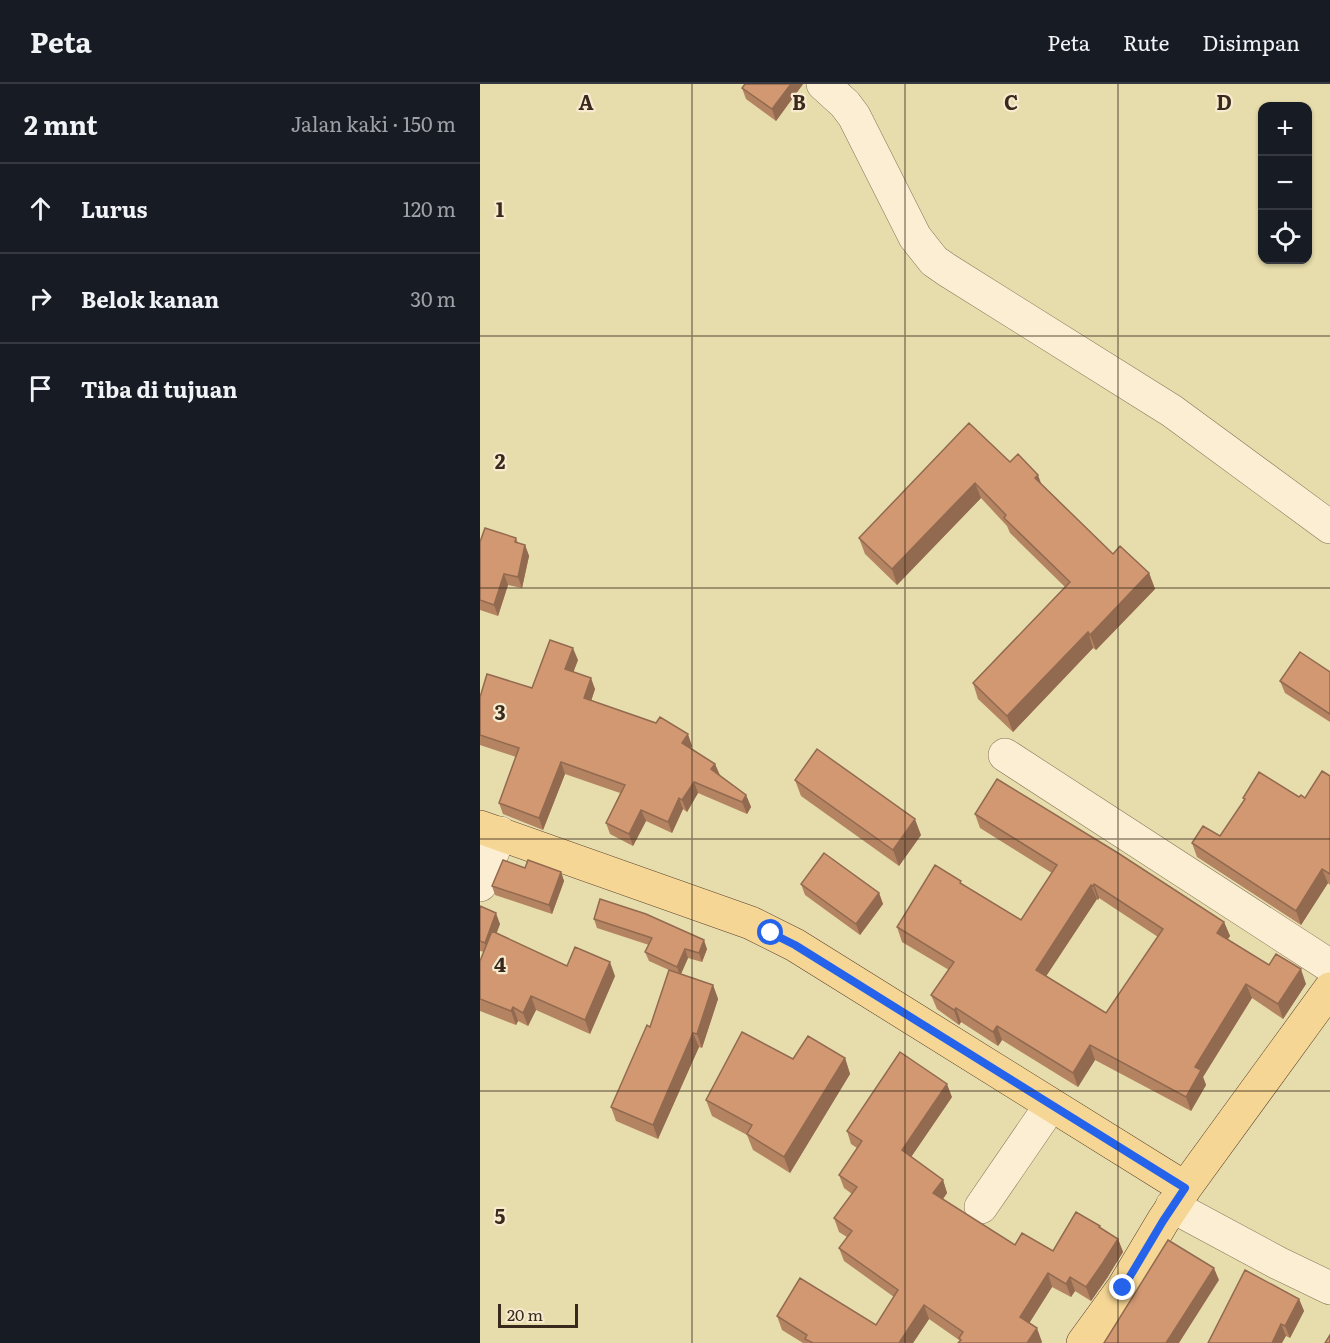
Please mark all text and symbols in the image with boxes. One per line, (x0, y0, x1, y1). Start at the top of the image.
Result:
text: Peta (30, 20, 92, 62)
text: Peta (1047, 26, 1090, 57)
text: Rute (1123, 26, 1169, 57)
text: Disimpan (1202, 26, 1300, 57)
text: A (578, 86, 594, 116)
text: B (792, 86, 806, 116)
text: C (1004, 86, 1018, 116)
text: D (1216, 86, 1232, 116)
map controls (1258, 102, 1312, 264)
button: + (1258, 102, 1312, 156)
text: 2 mnt (24, 104, 98, 143)
text: Jalan kaki · 150 m (291, 108, 456, 138)
button: − (1258, 156, 1312, 210)
icon: ahead (24, 192, 57, 225)
text: Lurus (81, 192, 148, 225)
text: 120 m (403, 193, 456, 223)
text: 1 (496, 193, 504, 223)
button: locate (1258, 210, 1312, 264)
icon: right (24, 282, 57, 315)
text: Belok kanan (81, 282, 219, 315)
text: 30 m (410, 283, 456, 313)
icon: arrive (24, 372, 57, 405)
text: Tiba di tujuan (81, 372, 237, 405)
text: 2 (495, 445, 506, 475)
text: 3 (494, 696, 506, 726)
route start (757, 919, 783, 945)
text: 4 (494, 948, 506, 978)
text: 5 (495, 1200, 506, 1230)
route end (1109, 1274, 1135, 1300)
scale bar (498, 1301, 578, 1328)
text: 20 m (507, 1302, 543, 1326)

